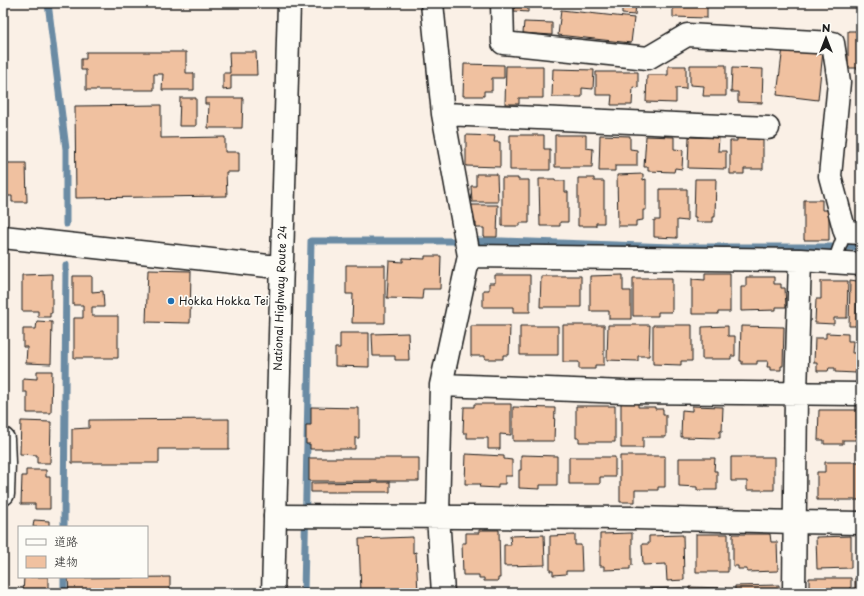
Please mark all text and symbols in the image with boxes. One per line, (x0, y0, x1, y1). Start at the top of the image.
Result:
north arrow (806, 18, 846, 58)
text: N (822, 19, 831, 36)
street label: National Highway Route 24 (268, 225, 291, 371)
place label: Hokka Hokka Tei (179, 292, 269, 309)
marker: Hokka Hokka Tei (166, 296, 176, 306)
legend (18, 526, 148, 578)
text: 道路 (54, 532, 78, 550)
text: 建物 (54, 552, 78, 570)

